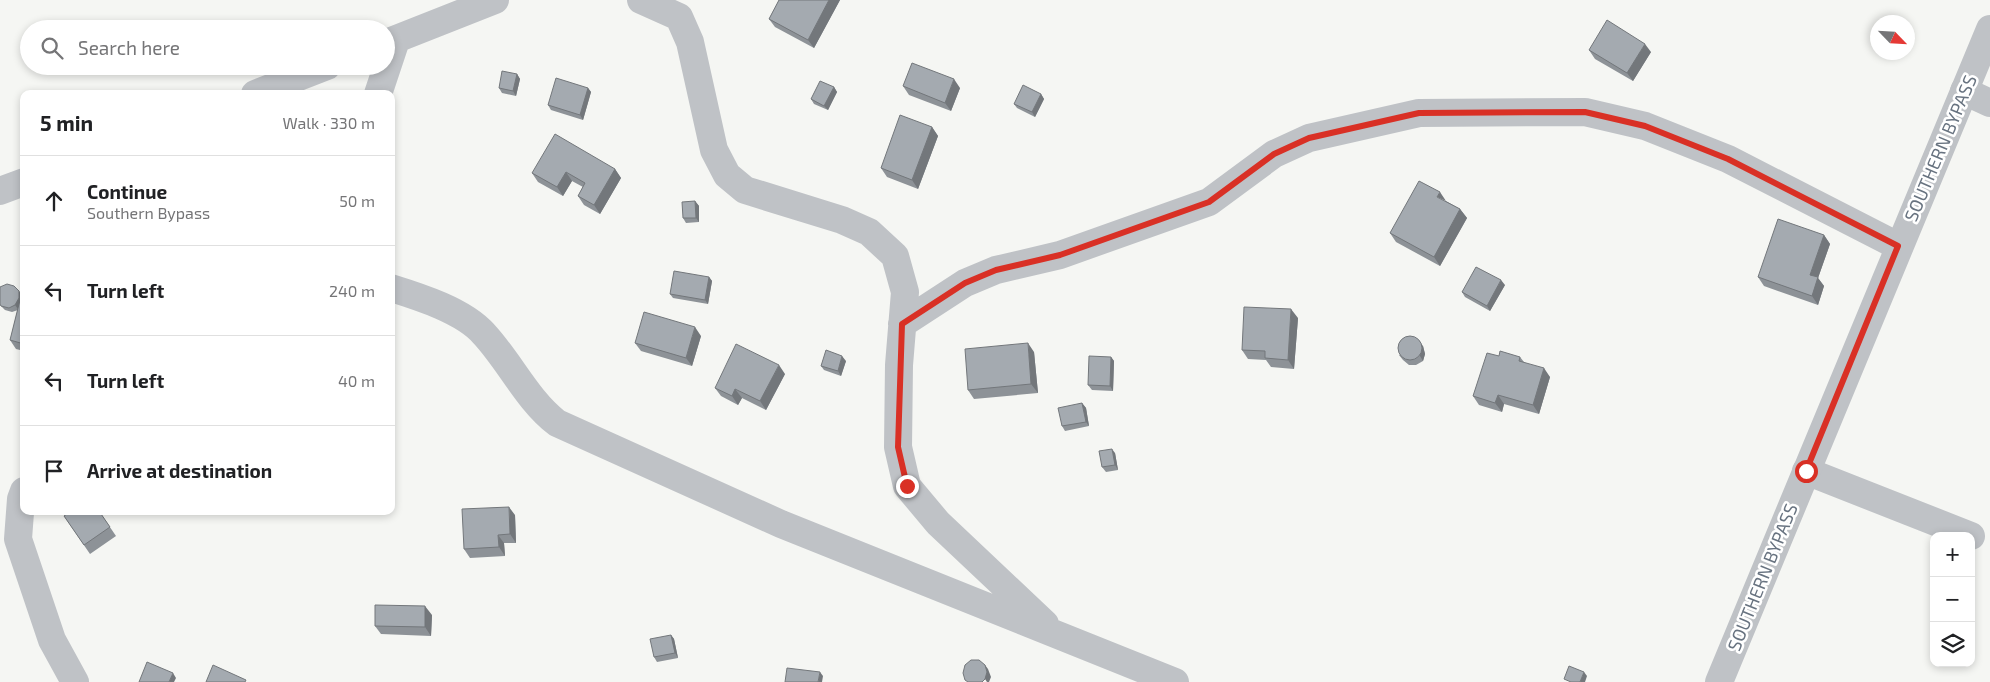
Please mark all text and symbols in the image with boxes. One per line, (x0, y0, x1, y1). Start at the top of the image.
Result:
north arrow (1870, 15, 1915, 60)
search box (20, 20, 395, 75)
icon: search (38, 34, 66, 62)
text: Search here (78, 36, 180, 59)
street label: SOUTHERN BYPASS (1899, 71, 1981, 225)
text: 5 min (40, 110, 93, 135)
text: Walk · 330 m (283, 113, 375, 132)
text: Continue (87, 180, 167, 203)
icon: ahead (40, 187, 68, 215)
text: 50 m (339, 191, 375, 210)
text: Southern Bypass (87, 203, 210, 222)
icon: left (40, 277, 68, 305)
text: Turn left (87, 279, 164, 302)
text: 240 m (329, 281, 375, 300)
icon: left (40, 367, 68, 395)
text: Turn left (87, 369, 164, 392)
text: 40 m (338, 371, 375, 390)
icon: arrive (40, 457, 68, 485)
text: Arrive at destination (87, 459, 272, 482)
route start (1795, 460, 1818, 483)
route end (896, 475, 919, 498)
street label: SOUTHERN BYPASS (1722, 500, 1802, 654)
map controls (1930, 532, 1975, 667)
button: + (1930, 532, 1975, 577)
button: − (1930, 577, 1975, 622)
button: layers (1930, 622, 1975, 667)

